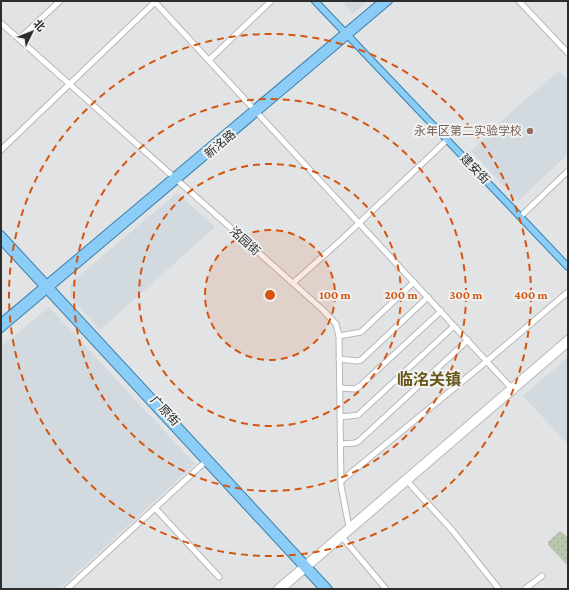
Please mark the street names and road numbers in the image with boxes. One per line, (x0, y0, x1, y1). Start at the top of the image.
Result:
street label: 新洺路 (202, 127, 238, 161)
street label: 建安街 (457, 151, 493, 187)
street label: 洺园街 (227, 224, 263, 258)
street label: 广原街 (148, 393, 182, 429)

